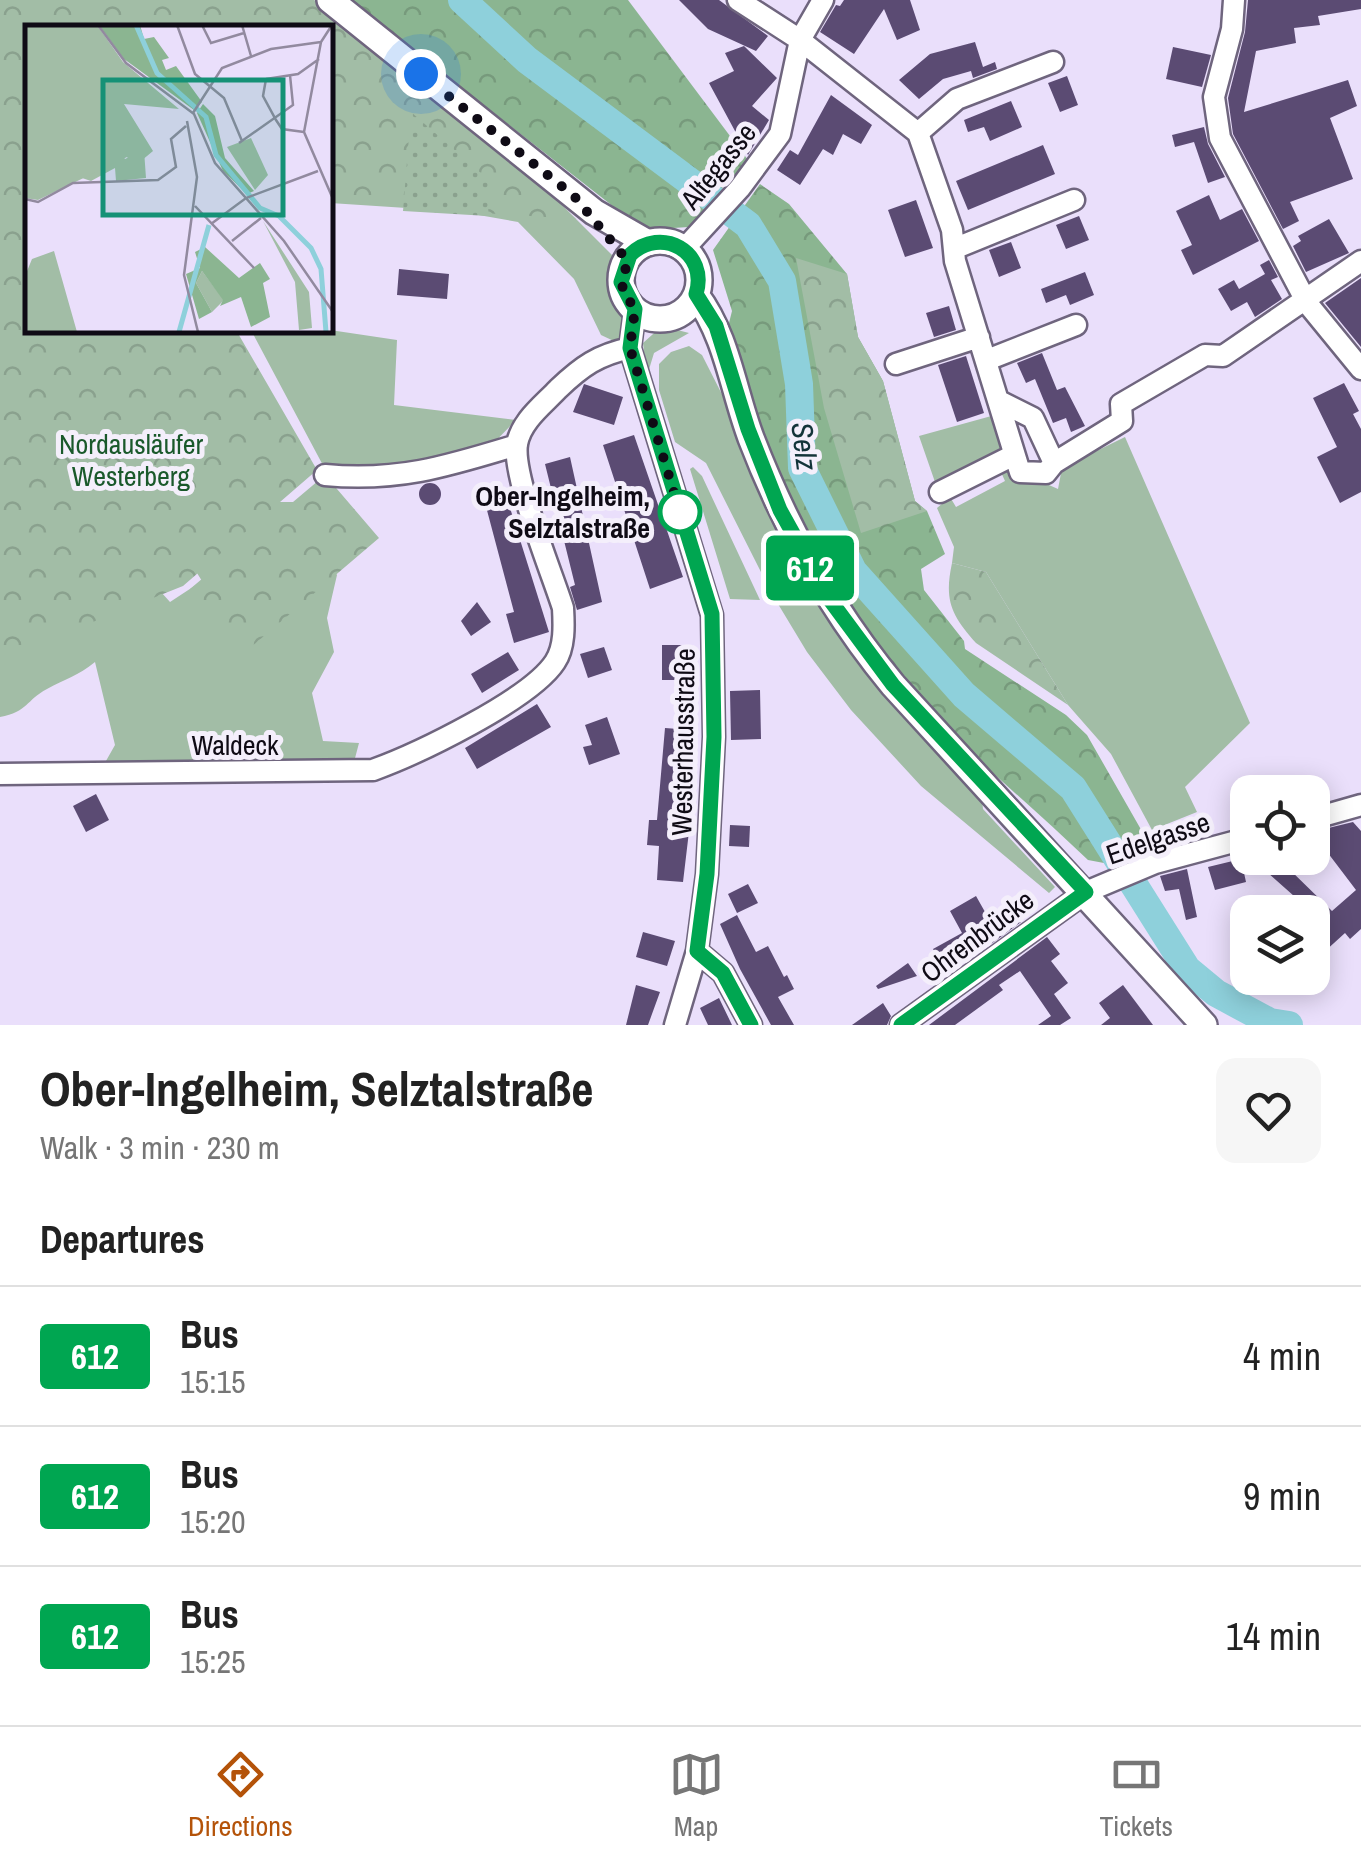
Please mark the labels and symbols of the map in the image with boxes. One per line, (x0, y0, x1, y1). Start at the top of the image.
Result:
inset map (25, 25, 332, 332)
your location (396, 49, 446, 99)
street label: Altegasse (671, 115, 764, 218)
water label: Selz (782, 420, 828, 473)
park label: Nordausläufer Westerberg (59, 425, 203, 495)
place label: Ober-Ingelheim, Selztalstraße (475, 477, 650, 547)
marker: Ober-Ingelheim, Selztalstraße (659, 491, 701, 533)
line badge: 612 (752, 536, 868, 600)
street label: Westerhausstraße (662, 648, 704, 836)
street label: Waldeck (191, 726, 279, 764)
street label: Edelgasse (1101, 803, 1215, 873)
street label: Ohrenbrücke (913, 881, 1041, 991)

